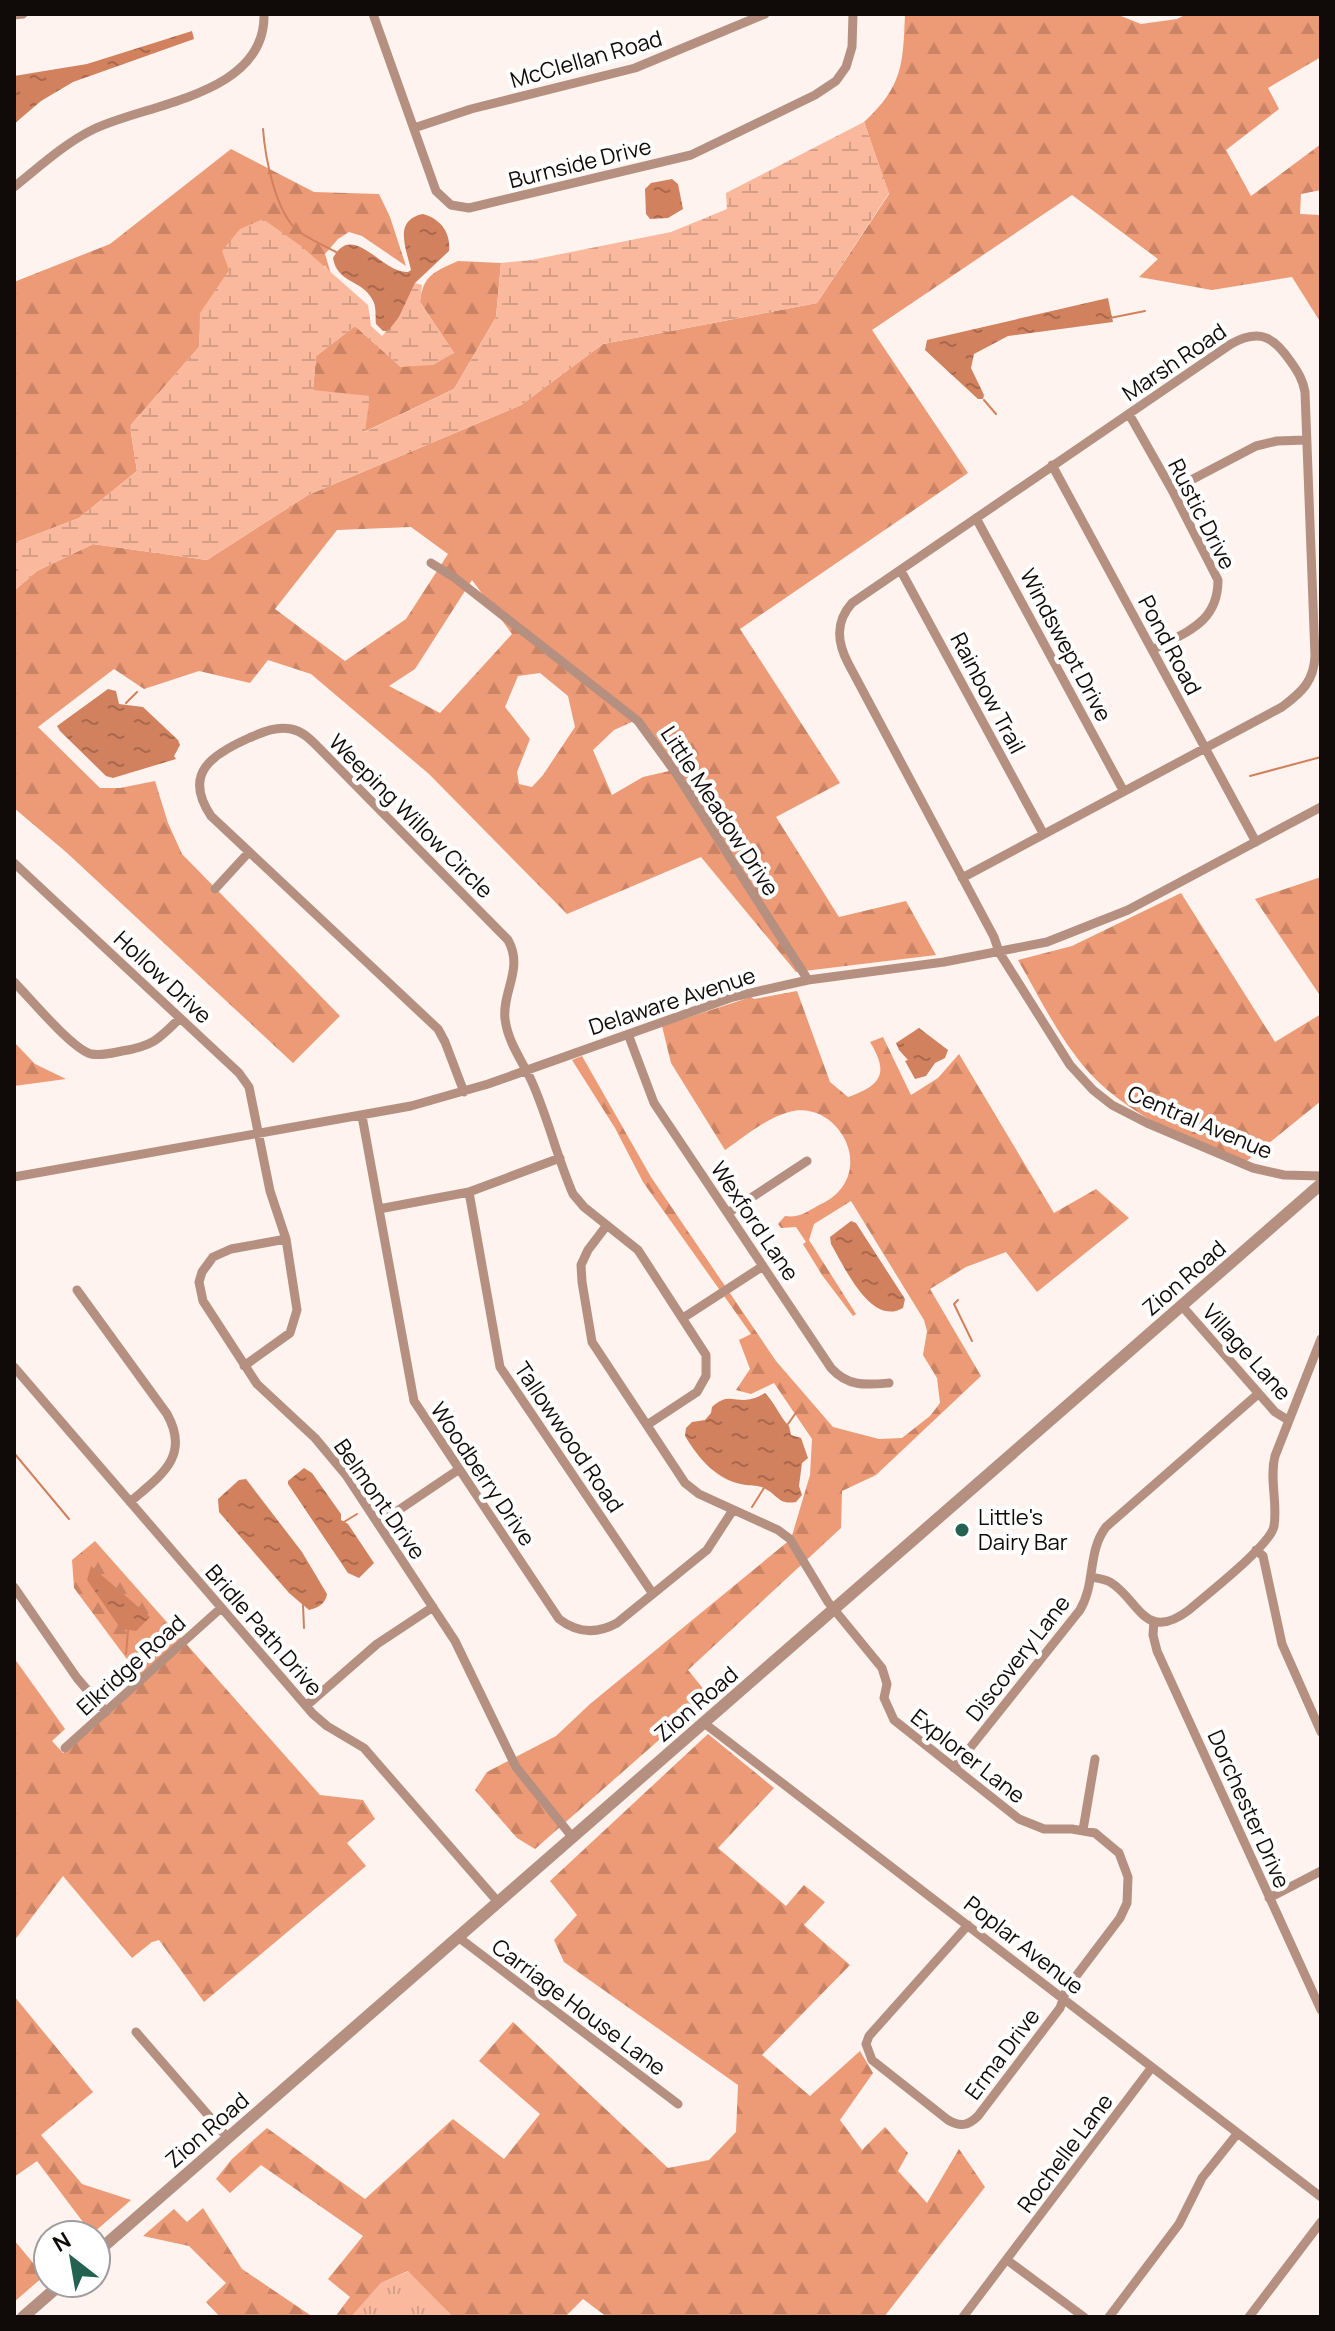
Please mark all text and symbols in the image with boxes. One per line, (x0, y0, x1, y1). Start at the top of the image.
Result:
street label: McClellan Road (507, 23, 665, 95)
street label: Burnside Drive (506, 131, 655, 195)
street label: Marsh Road (1116, 316, 1232, 408)
street label: Rustic Drive (1161, 454, 1243, 575)
street label: Windswept Drive (1013, 563, 1119, 727)
street label: Pond Road (1131, 590, 1209, 700)
street label: Rainbow Trail (943, 627, 1033, 759)
street label: Little Meadow Drive (654, 720, 786, 902)
street label: Weeping Willow Circle (322, 727, 500, 905)
street label: Hollow Drive (108, 924, 219, 1030)
street label: Delaware Avenue (585, 960, 759, 1042)
street label: Central Avenue (1123, 1078, 1277, 1166)
street label: Wexford Lane (704, 1155, 806, 1287)
street label: Zion Road (1136, 1233, 1232, 1323)
street label: Village Lane (1196, 1297, 1298, 1407)
street label: Tallowwood Road (507, 1356, 631, 1518)
street label: Woodberry Drive (424, 1396, 542, 1552)
street label: Belmont Drive (327, 1433, 433, 1565)
place label: Little's Dairy Bar (978, 1502, 1068, 1557)
marker: Little's Dairy Bar (953, 1521, 971, 1539)
street label: Bridle Path Drive (199, 1558, 329, 1702)
street label: Discovery Lane (959, 1589, 1077, 1727)
street label: Elkridge Road (70, 1608, 192, 1722)
street label: Zion Road (648, 1659, 744, 1749)
street label: Explorer Lane (905, 1702, 1032, 1810)
street label: Dorchester Drive (1201, 1725, 1297, 1893)
street label: Poplar Avenue (958, 1889, 1090, 2001)
street label: Carriage House Lane (486, 1932, 672, 2082)
street label: Erma Drive (958, 2002, 1046, 2106)
street label: Zion Road (159, 2085, 255, 2175)
street label: Rochelle Lane (1010, 2087, 1120, 2219)
north arrow (32, 2219, 112, 2299)
text: N (47, 2225, 76, 2259)

